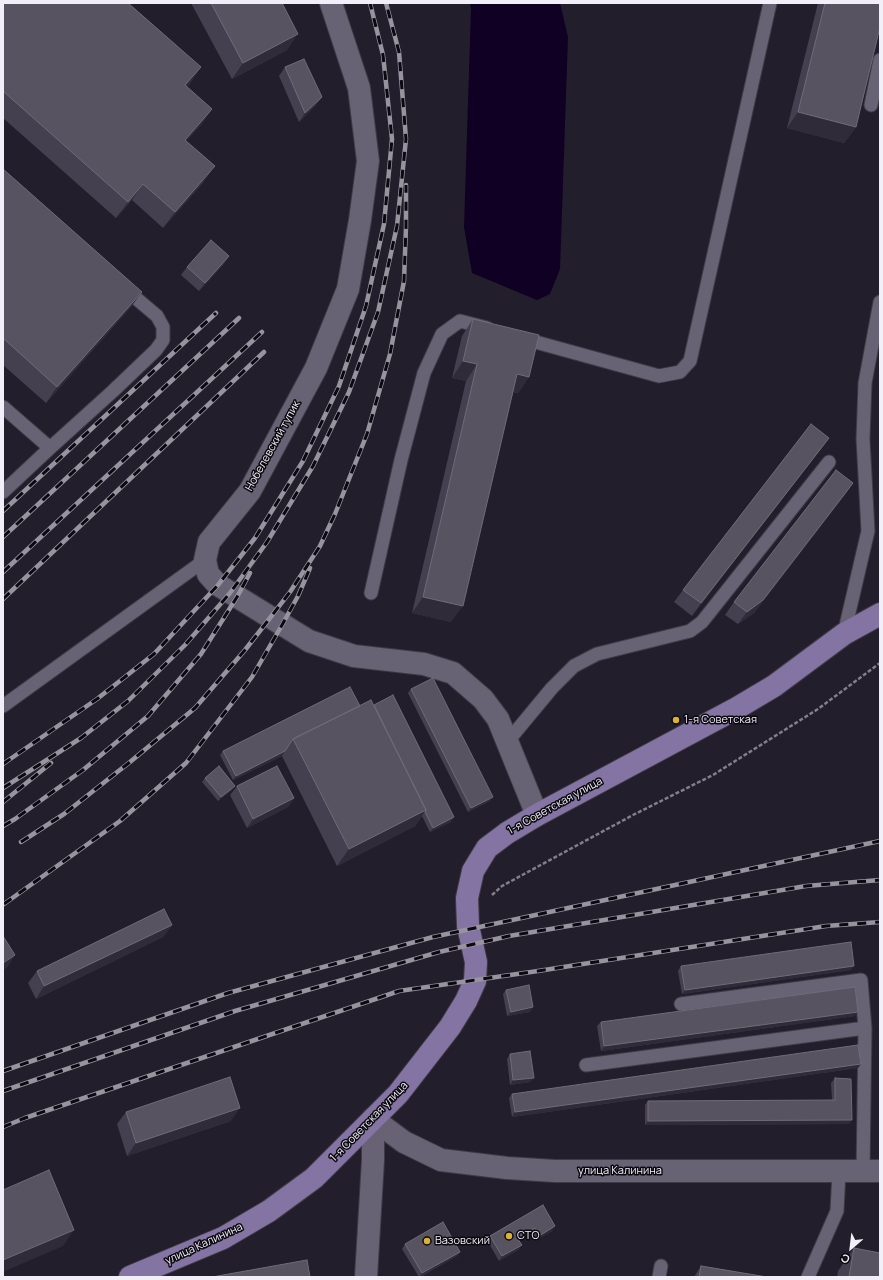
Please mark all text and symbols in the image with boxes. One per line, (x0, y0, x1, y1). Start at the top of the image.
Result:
street label: Нобелевский тупик (243, 399, 303, 493)
place label: 1-я Советская (684, 713, 757, 727)
marker: 1-я Советская (671, 715, 681, 725)
street label: 1-я Советская улица (505, 774, 605, 838)
street label: 1-я Советская улица (327, 1079, 411, 1165)
street label: улица Калинина (578, 1164, 662, 1178)
street label: улица Калинина (163, 1220, 245, 1268)
north arrow (831, 1228, 871, 1268)
place label: СТО (517, 1229, 539, 1243)
marker: СТО (504, 1231, 514, 1241)
place label: Вазовский (435, 1234, 490, 1248)
marker: Вазовский (422, 1236, 432, 1246)
text: С (838, 1251, 852, 1268)

